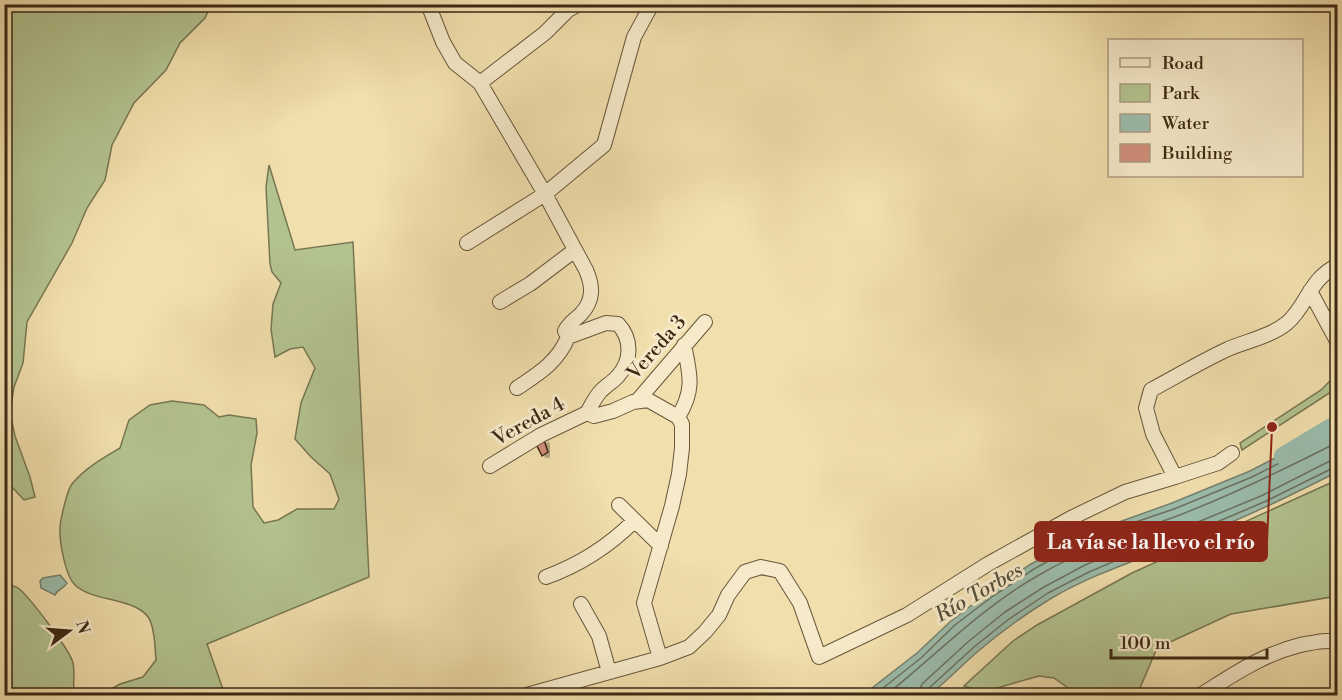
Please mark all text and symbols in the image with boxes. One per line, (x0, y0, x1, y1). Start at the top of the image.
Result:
legend (1108, 39, 1303, 177)
text: Road (1162, 52, 1205, 75)
text: Park (1162, 82, 1201, 105)
text: Water (1161, 112, 1210, 135)
text: Building (1161, 142, 1233, 165)
street label: Vereda 3 (621, 310, 692, 386)
street label: Vereda 4 (488, 392, 570, 453)
callout: La vía se la llevo el río (1035, 522, 1267, 561)
text: La vía se la llevo el río (1047, 530, 1255, 556)
water label: Río Torbes (930, 557, 1028, 629)
north arrow (39, 601, 99, 661)
text: N (71, 618, 94, 636)
scale bar (1111, 622, 1267, 660)
text: 100 m (1120, 632, 1171, 655)

